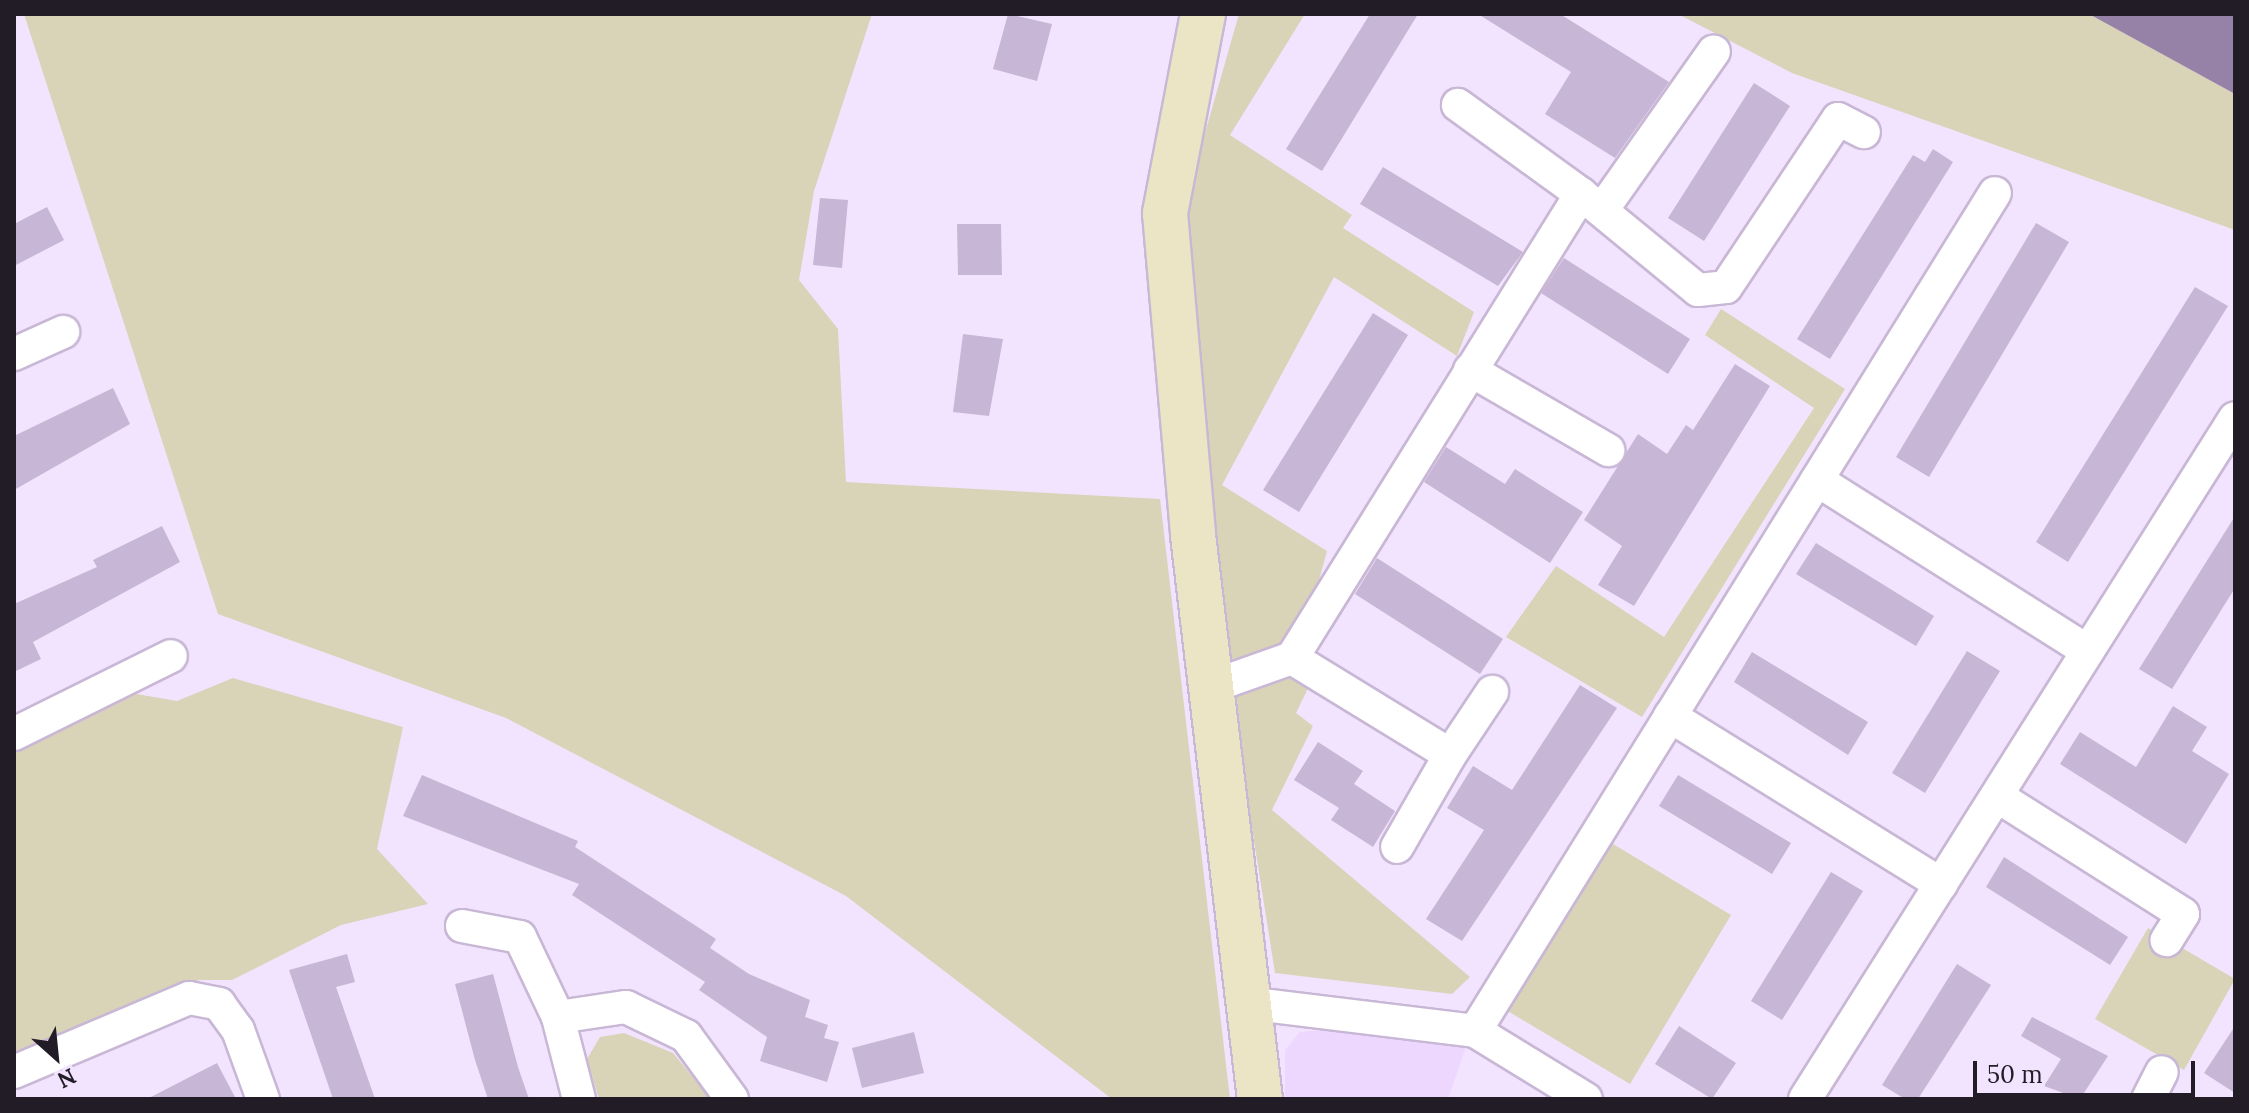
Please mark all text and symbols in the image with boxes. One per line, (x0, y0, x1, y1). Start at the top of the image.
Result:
north arrow (16, 1017, 96, 1097)
scale bar (1977, 1045, 2199, 1095)
text: 50 m (1987, 1059, 2043, 1090)
text: N (53, 1062, 81, 1095)

